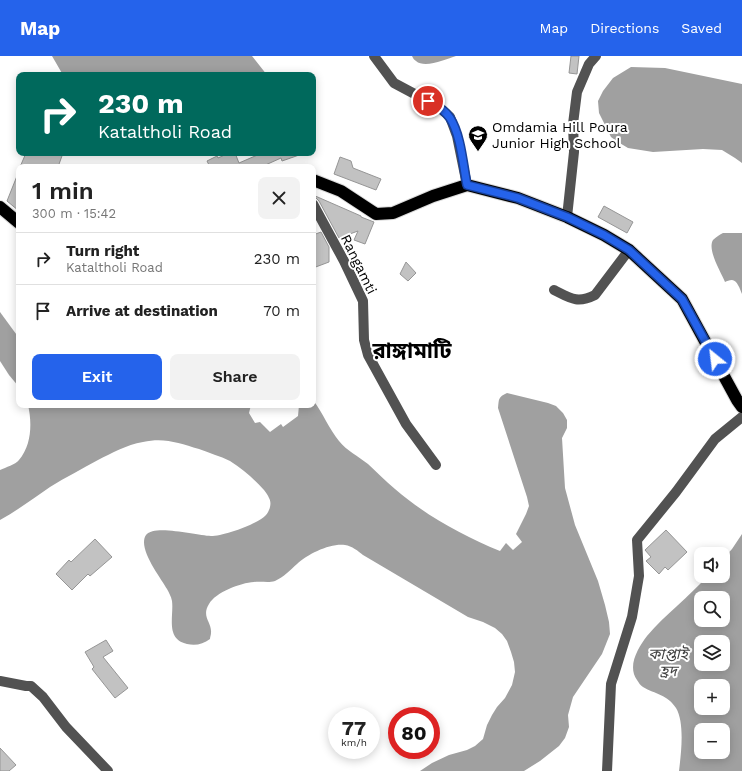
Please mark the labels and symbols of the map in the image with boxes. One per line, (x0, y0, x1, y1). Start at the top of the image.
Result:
pin (411, 84, 445, 118)
place label: Omdamia Hill Poura Junior High School (492, 119, 628, 151)
school or university icon: Omdamia Hill Poura Junior High School (467, 124, 489, 152)
street label: Rangamti (338, 232, 380, 296)
district label: রাঙ্গামাটি (371, 338, 452, 363)
position arrow (694, 338, 736, 380)
water label: কাপ্তাই হ্রদ (648, 645, 691, 680)
speed limit sign: 80 (388, 707, 440, 759)

